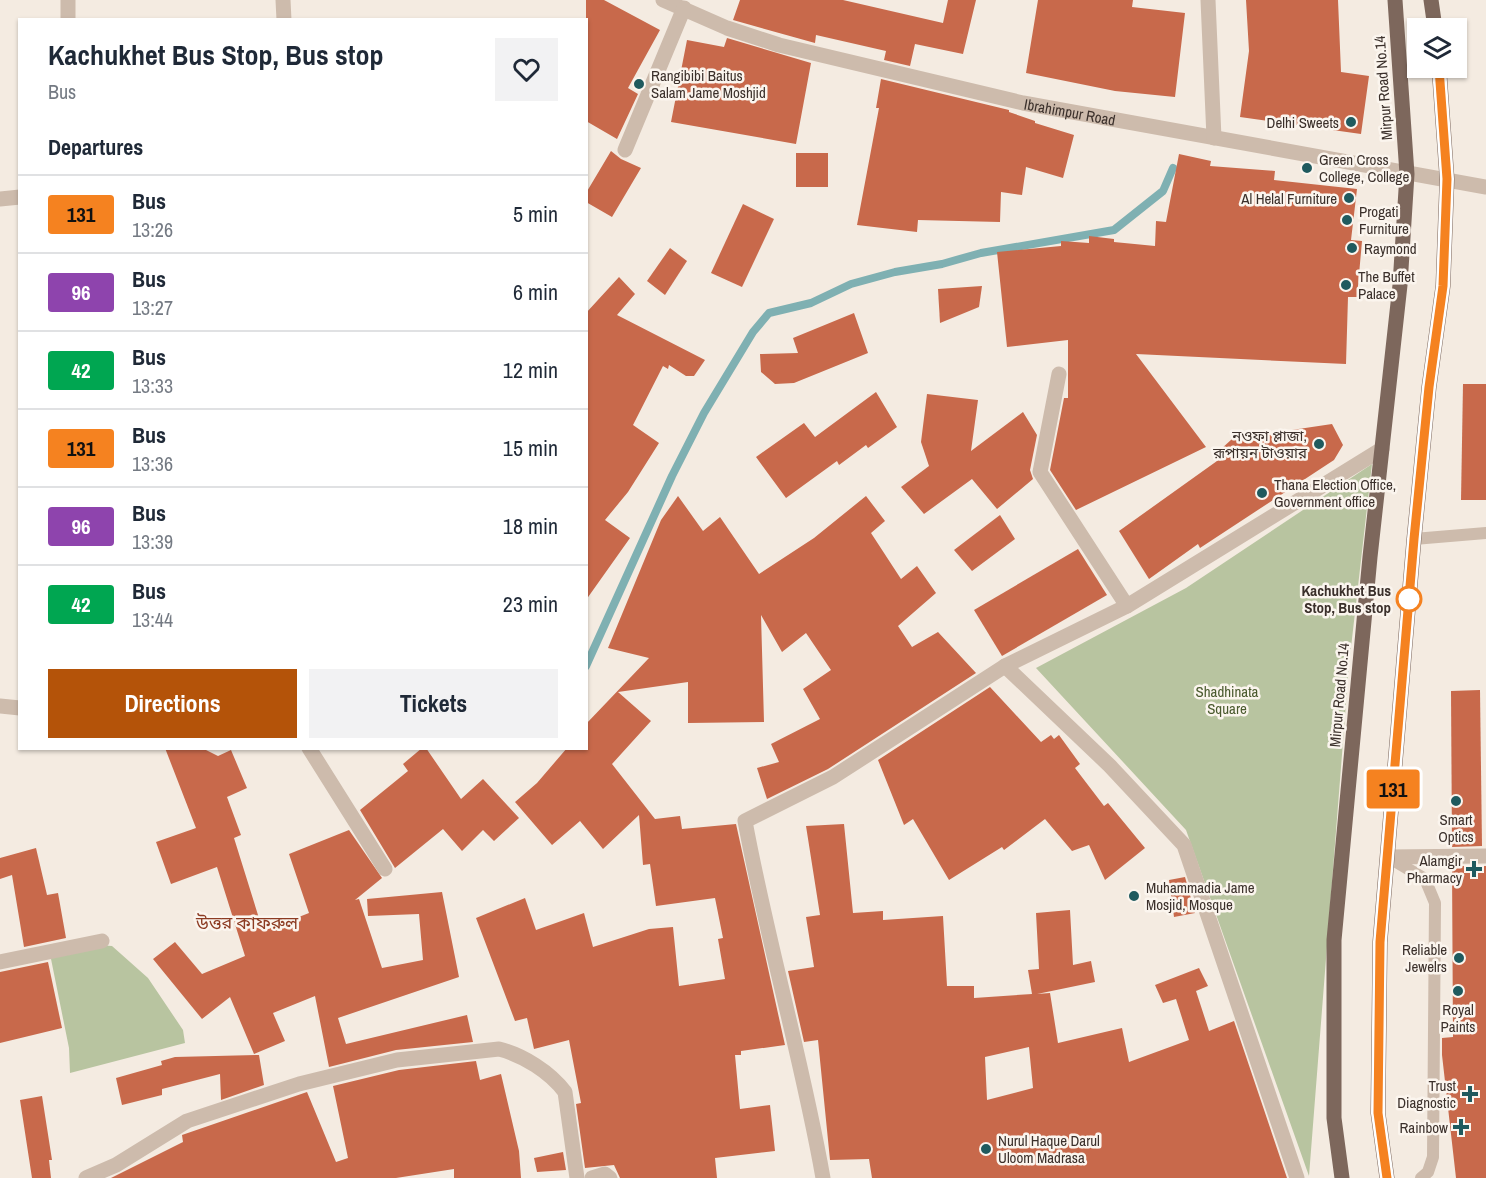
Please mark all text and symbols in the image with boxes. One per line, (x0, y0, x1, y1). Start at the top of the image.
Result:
map controls (1407, 18, 1467, 78)
button: layers (1407, 18, 1467, 78)
street label: Mirpur Road No.14 (1369, 35, 1397, 141)
text: Kachukhet Bus Stop, Bus stop (48, 36, 384, 74)
button: heart (495, 38, 558, 101)
place label: Rangibibi Baitus Salam Jame Moshjid (651, 65, 766, 103)
marker: Rangibibi Baitus Salam Jame Moshjid (632, 77, 646, 91)
text: Bus (48, 78, 76, 105)
street label: Ibrahimpur Road (1023, 93, 1117, 130)
place label: Delhi Sweets (1267, 112, 1339, 133)
marker: Delhi Sweets (1344, 115, 1358, 129)
text: Departures (48, 132, 143, 162)
place label: Green Cross College, College (1319, 149, 1409, 187)
marker: Green Cross College, College (1300, 161, 1314, 175)
text: Bus (132, 186, 166, 216)
place label: Al Helal Furniture (1240, 188, 1337, 209)
marker: Al Helal Furniture (1342, 191, 1356, 205)
text: 5 min (513, 199, 558, 229)
text: 131 (67, 200, 95, 229)
place label: Progati Furniture (1359, 201, 1409, 239)
marker: Progati Furniture (1340, 213, 1354, 227)
text: 13:26 (132, 216, 173, 243)
place label: Raymond (1364, 238, 1417, 259)
marker: Raymond (1345, 241, 1359, 255)
text: Bus (132, 264, 166, 294)
place label: The Buffet Palace (1358, 266, 1415, 304)
text: 6 min (513, 277, 558, 307)
text: 96 (71, 278, 91, 307)
marker: The Buffet Palace (1339, 278, 1353, 292)
text: 13:27 (132, 294, 173, 321)
text: Bus (132, 342, 166, 372)
text: 12 min (503, 355, 558, 385)
text: 42 (71, 356, 91, 385)
text: 13:33 (132, 372, 173, 399)
text: Bus (132, 420, 166, 450)
place label: নওফা প্লাজা, রূপায়ন টাওয়ার (1212, 425, 1308, 463)
text: 15 min (503, 433, 558, 463)
text: 131 (67, 434, 95, 463)
marker: নওফা প্লাজা, রূপায়ন টাওয়ার (1312, 437, 1326, 451)
text: 13:36 (132, 450, 173, 477)
place label: Thana Election Office, Government office (1274, 474, 1396, 512)
marker: Thana Election Office, Government office (1255, 486, 1269, 500)
text: Bus (132, 498, 166, 528)
text: 18 min (503, 511, 558, 541)
text: 96 (71, 512, 91, 541)
text: 13:39 (132, 528, 173, 555)
text: Bus (132, 576, 166, 606)
place label: Kachukhet Bus Stop, Bus stop (1301, 580, 1391, 618)
marker: Kachukhet Bus Stop, Bus stop (1396, 586, 1422, 612)
text: 23 min (503, 589, 558, 619)
text: 42 (71, 590, 91, 619)
text: 13:44 (132, 606, 173, 633)
street label: Mirpur Road No.14 (1324, 642, 1354, 748)
button: Directions (48, 669, 297, 738)
button: Tickets (309, 669, 558, 738)
park label: Shadhinata Square (1196, 681, 1259, 719)
line badge: 131 (1358, 770, 1428, 808)
text: 131 (1379, 775, 1407, 804)
marker: Smart Optics (1449, 794, 1463, 808)
place label: Smart Optics (1438, 809, 1474, 847)
place label: Alamgir Pharmacy (1407, 850, 1463, 888)
marker: Alamgir Pharmacy (1467, 862, 1481, 876)
place label: Muhammadia Jame Mosjid, Mosque (1146, 877, 1255, 915)
marker: Muhammadia Jame Mosjid, Mosque (1127, 889, 1141, 903)
district label: উত্তর কাফরুল (195, 910, 299, 935)
place label: Reliable Jewelrs (1402, 939, 1447, 977)
marker: Reliable Jewelrs (1452, 951, 1466, 965)
marker: Royal Paints (1451, 984, 1465, 998)
place label: Royal Paints (1441, 999, 1475, 1037)
place label: Trust Diagnostic (1397, 1075, 1457, 1113)
marker: Trust Diagnostic (1461, 1085, 1479, 1103)
place label: Rainbow (1399, 1117, 1448, 1138)
marker: Rainbow (1452, 1118, 1470, 1136)
place label: Nurul Haque Darul Uloom Madrasa (998, 1130, 1100, 1168)
marker: Nurul Haque Darul Uloom Madrasa (979, 1142, 993, 1156)

